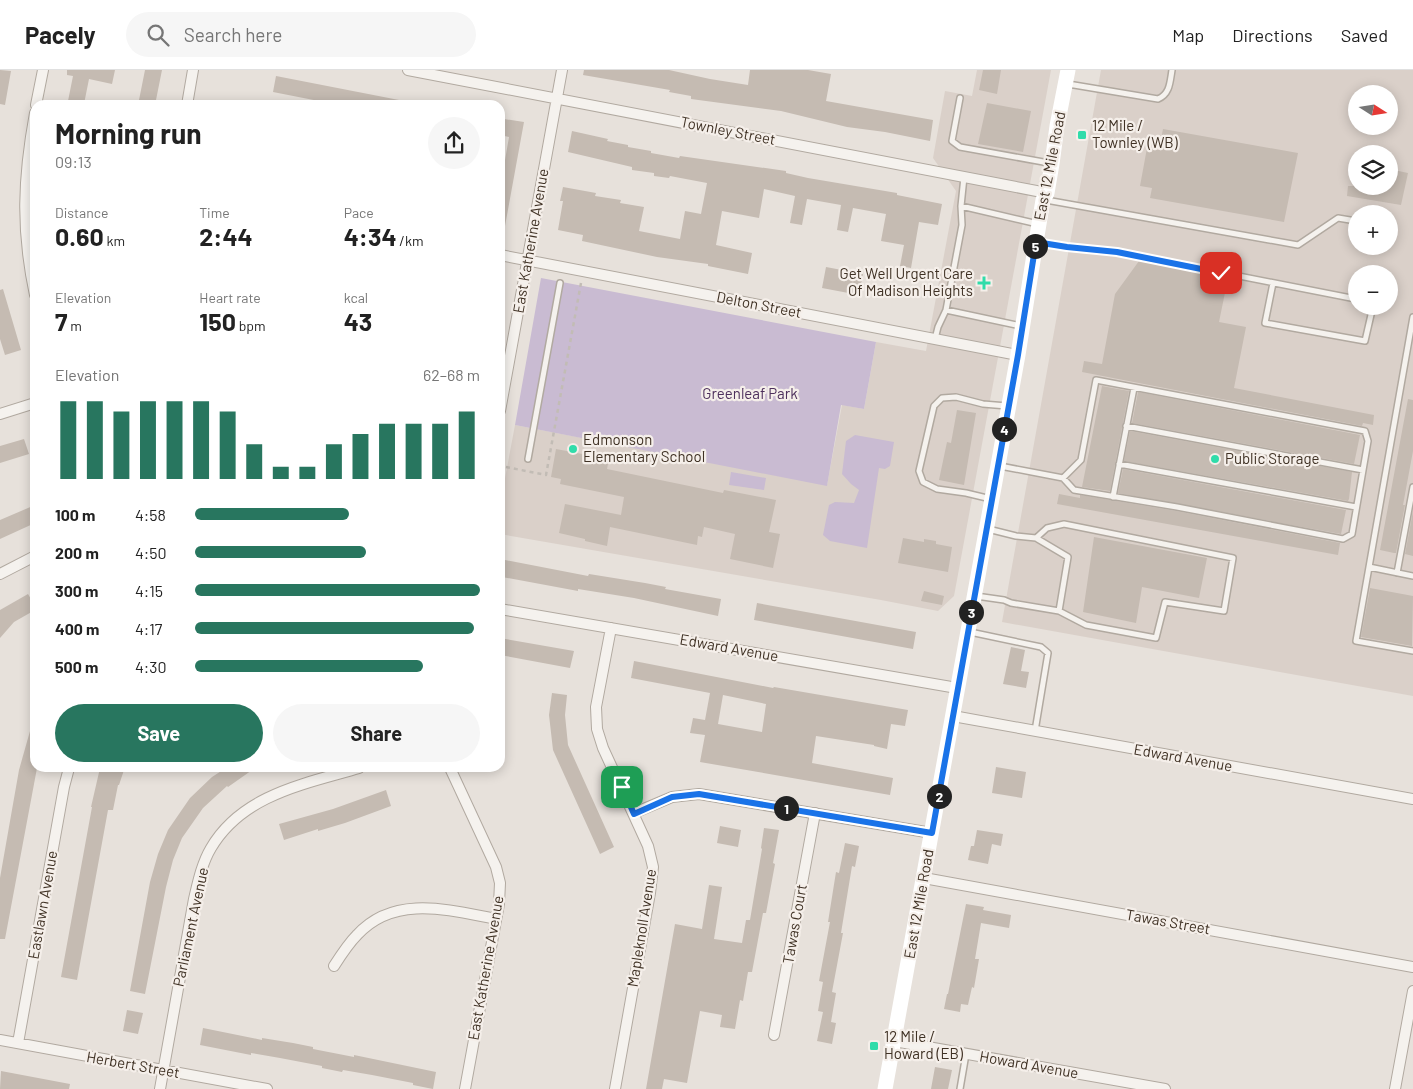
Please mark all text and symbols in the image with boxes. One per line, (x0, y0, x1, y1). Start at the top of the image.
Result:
search box (126, 12, 476, 57)
text: Pacely (25, 20, 96, 49)
icon: search (144, 21, 172, 49)
text: Search here (184, 23, 282, 46)
text: Map (1172, 24, 1204, 46)
text: Directions (1232, 24, 1313, 46)
text: Saved (1341, 24, 1388, 46)
north arrow (1348, 85, 1398, 135)
map controls (1348, 85, 1398, 315)
street label: East 12 Mile Road (1030, 110, 1068, 222)
street label: Townley Street (679, 112, 777, 148)
text: Morning run (55, 116, 202, 150)
place label: 12 Mile / Townley (WB) (1092, 116, 1178, 151)
button: share (428, 117, 480, 169)
marker: 12 Mile / Townley (WB) (1076, 129, 1088, 141)
button: layers (1348, 145, 1398, 195)
text: 09:13 (55, 152, 92, 171)
street label: East Katherine Avenue (508, 167, 552, 315)
text: Distance (55, 204, 108, 221)
text: Time (199, 204, 230, 221)
text: Pace (344, 204, 374, 221)
button: + (1348, 205, 1398, 255)
text: 0.60 (55, 221, 104, 251)
text: 2:44 (199, 221, 253, 251)
text: 4:34 (344, 221, 397, 251)
text: km (104, 232, 125, 249)
text: /km (397, 232, 424, 249)
pin: 5 (1022, 234, 1048, 258)
text: 5 (1032, 238, 1039, 255)
pin (1200, 252, 1242, 294)
icon: check (1207, 259, 1235, 287)
place label: Get Well Urgent Care Of Madison Heights (840, 264, 973, 299)
button: − (1348, 265, 1398, 315)
marker: Get Well Urgent Care Of Madison Heights (977, 276, 991, 290)
street label: Delton Street (715, 287, 803, 321)
text: Elevation (55, 289, 111, 306)
text: Heart rate (199, 289, 261, 306)
text: kcal (344, 289, 368, 306)
text: 7 (55, 306, 67, 336)
text: 150 (199, 306, 236, 336)
text: 43 (344, 306, 372, 336)
text: m (67, 317, 82, 334)
text: bpm (236, 317, 266, 334)
text: Elevation (55, 365, 119, 384)
text: 62–68 m (423, 365, 480, 384)
park label: Greenleaf Park (702, 384, 798, 402)
pin: 4 (992, 416, 1016, 442)
text: 4 (1000, 421, 1009, 438)
place label: Edmonson Elementary School (583, 430, 705, 465)
marker: Edmonson Elementary School (567, 443, 579, 455)
place label: Public Storage (1225, 449, 1319, 467)
marker: Public Storage (1209, 453, 1221, 465)
text: 100 m (55, 505, 95, 524)
text: 4:58 (135, 505, 166, 524)
text: 200 m (55, 543, 99, 562)
text: 4:50 (135, 543, 167, 562)
text: 300 m (55, 581, 98, 600)
text: 4:15 (135, 581, 163, 600)
pin: 3 (958, 600, 984, 624)
text: 3 (968, 604, 975, 621)
text: 400 m (55, 619, 99, 638)
text: 4:17 (135, 619, 162, 638)
street label: Edward Avenue (678, 629, 780, 665)
text: 500 m (55, 657, 98, 676)
text: 4:30 (135, 657, 167, 676)
button: Save (55, 704, 263, 762)
button: Share (273, 704, 480, 762)
street label: Edward Avenue (1132, 739, 1234, 775)
pin (601, 766, 643, 808)
icon: arrive (608, 773, 636, 801)
pin: 2 (926, 784, 952, 808)
text: 2 (936, 788, 943, 805)
pin: 1 (774, 796, 798, 820)
text: 1 (784, 800, 789, 817)
street label: East 12 Mile Road (900, 848, 937, 960)
street label: Eastlawn Avenue (24, 849, 60, 961)
street label: Parliament Avenue (169, 866, 211, 988)
street label: Mapleknoll Avenue (623, 867, 659, 988)
street label: Tawas Court (778, 882, 810, 965)
street label: East Katherine Avenue (463, 894, 507, 1042)
street label: Tawas Street (1125, 905, 1212, 937)
place label: 12 Mile / Howard (EB) (884, 1027, 963, 1062)
marker: 12 Mile / Howard (EB) (868, 1040, 880, 1052)
street label: Howard Avenue (978, 1046, 1080, 1082)
street label: Herbert Street (85, 1047, 181, 1081)

